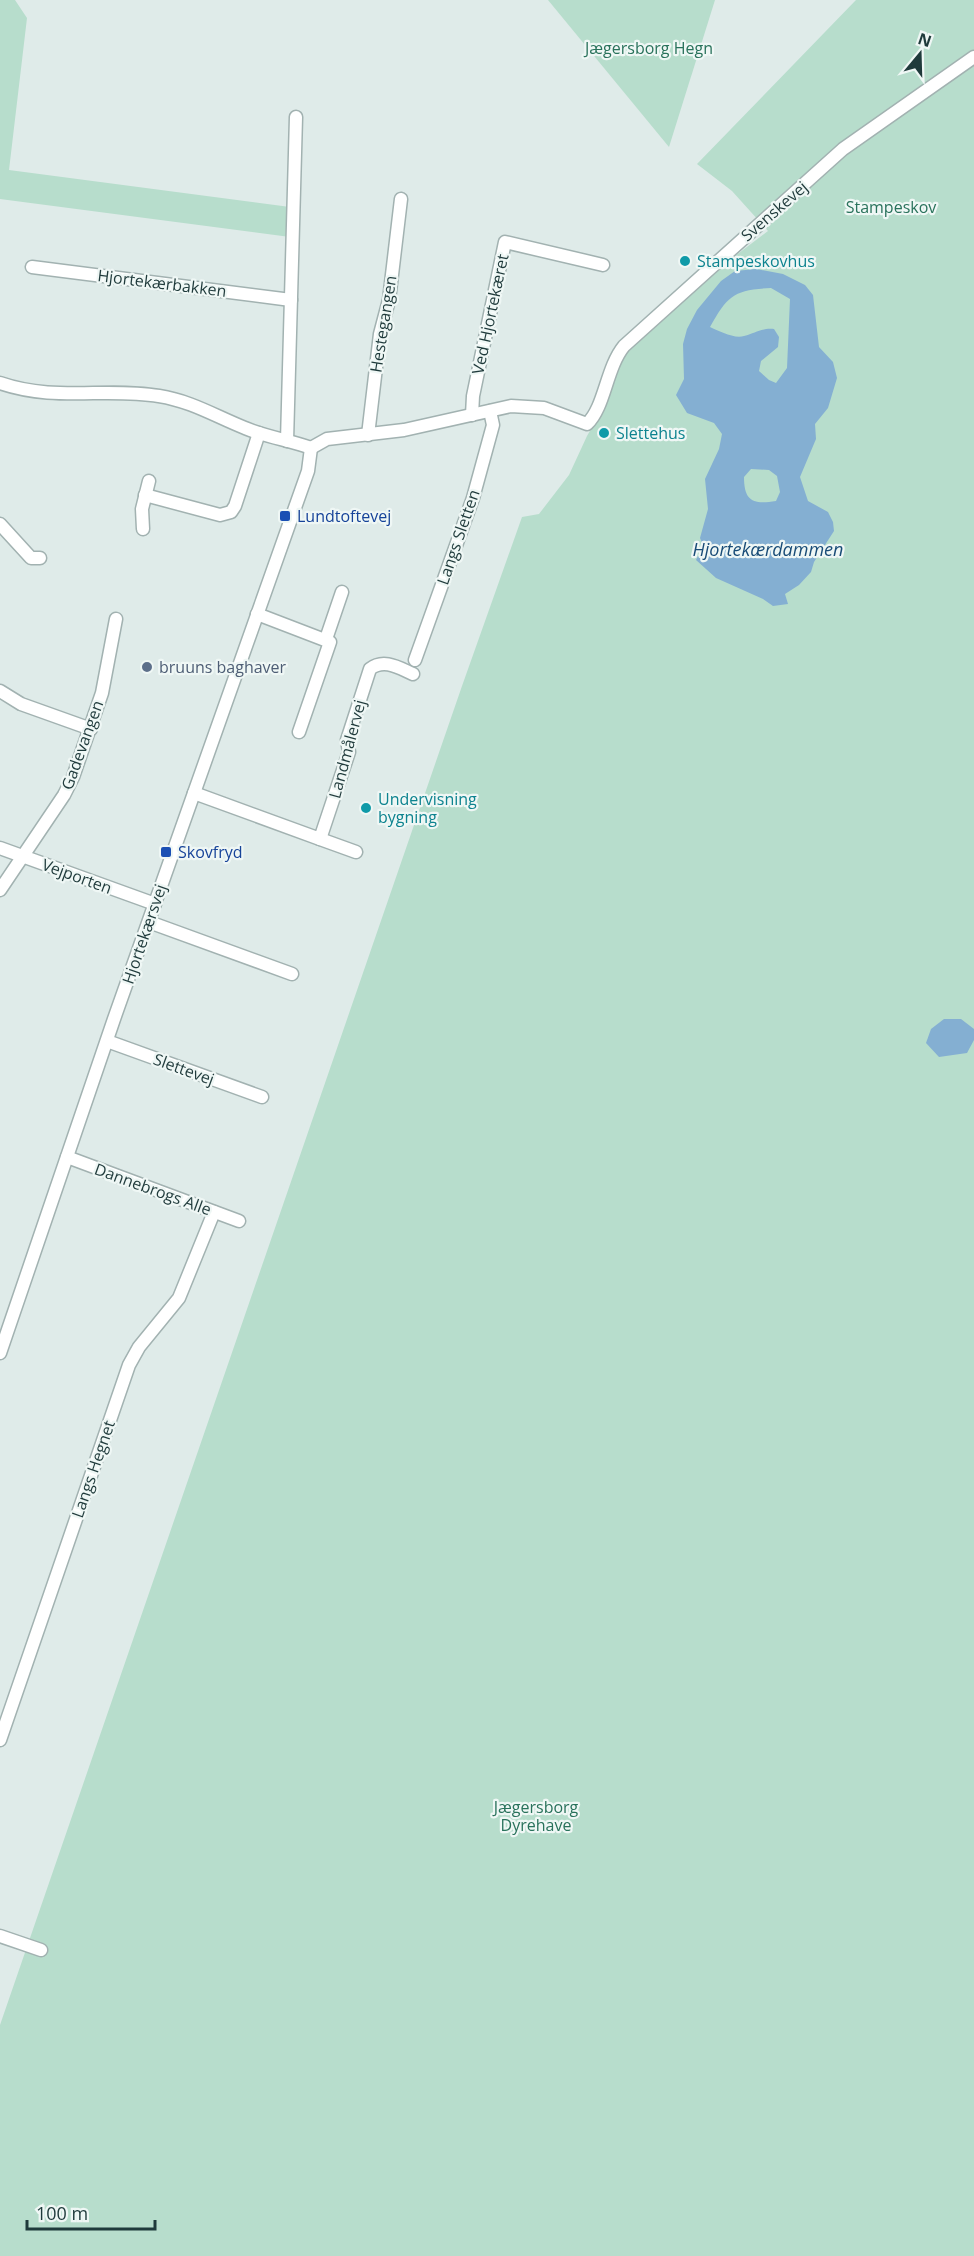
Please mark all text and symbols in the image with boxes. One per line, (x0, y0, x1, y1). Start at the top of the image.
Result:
north arrow (890, 24, 950, 84)
text: N (915, 27, 935, 52)
park label: Jægersborg Hegn (583, 37, 713, 59)
street label: Svenskevej (736, 176, 812, 246)
park label: Stampeskov (846, 196, 936, 218)
place label: Stampeskovhus (697, 250, 815, 272)
street label: Ved Hjortekæret (466, 251, 514, 376)
marker: Stampeskovhus (678, 254, 692, 268)
street label: Hjortekærbakken (96, 264, 228, 302)
street label: Hestegangen (364, 274, 402, 374)
place label: Slettehus (616, 422, 685, 444)
marker: Slettehus (597, 426, 611, 440)
street label: Langs Sletten (431, 486, 485, 588)
place label: Lundtoftevej (297, 505, 391, 527)
marker: Lundtoftevej (278, 509, 292, 523)
water label: Hjortekærdammen (693, 537, 843, 561)
place label: bruuns baghaver (159, 656, 287, 678)
marker: bruuns baghaver (140, 660, 154, 674)
street label: Gadevangen (56, 697, 108, 793)
street label: Landmålervej (323, 697, 371, 801)
place label: Undervisning bygning (378, 788, 477, 828)
marker: Undervisning bygning (359, 801, 373, 815)
place label: Skovfryd (178, 841, 243, 863)
marker: Skovfryd (159, 845, 173, 859)
street label: Vejporten (39, 853, 115, 899)
street label: Hjortekærsvej (117, 881, 171, 987)
street label: Slettevej (151, 1048, 217, 1090)
street label: Dannebrogs Alle (92, 1158, 214, 1220)
street label: Langs Hegnet (66, 1417, 120, 1521)
park label: Jægersborg Dyrehave (492, 1796, 579, 1836)
scale bar (27, 2193, 154, 2231)
text: 100 m (36, 2201, 88, 2225)

